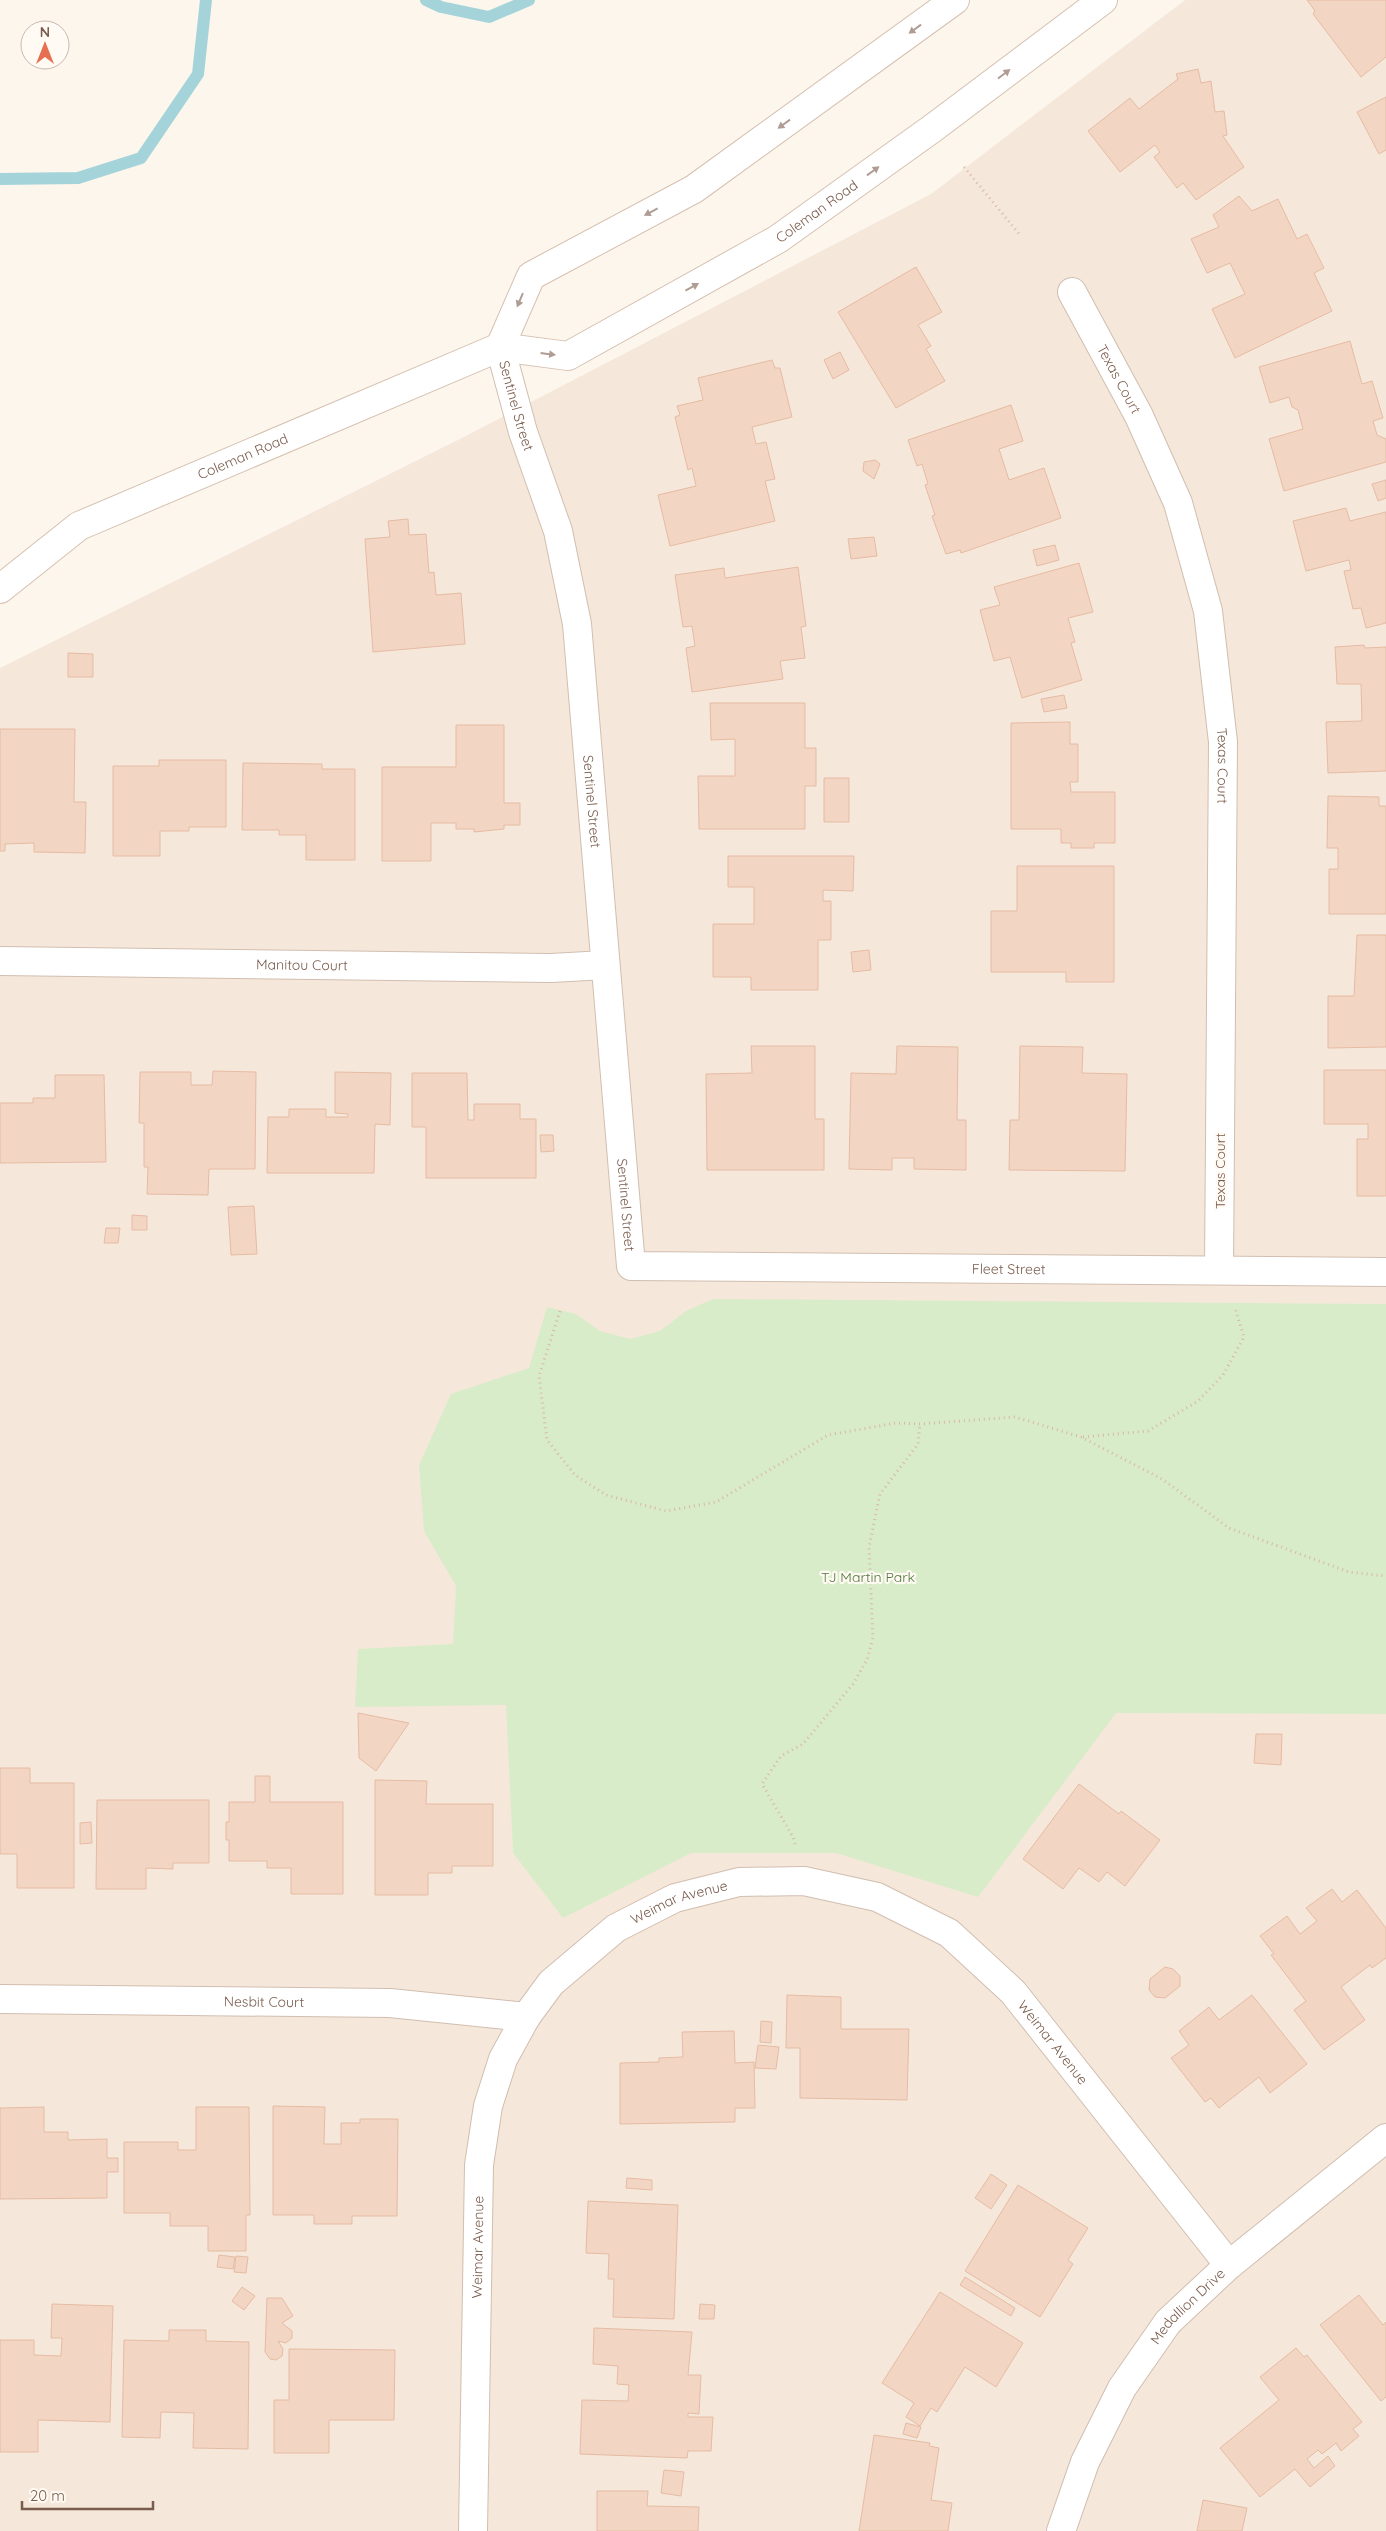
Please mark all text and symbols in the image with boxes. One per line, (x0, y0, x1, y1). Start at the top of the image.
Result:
north arrow (20, 20, 70, 70)
text: N (40, 23, 50, 41)
one-way arrow (909, 23, 922, 34)
one-way arrow (997, 69, 1010, 80)
one-way arrow (777, 119, 791, 129)
one-way arrow (866, 165, 879, 176)
street label: Coleman Road (772, 176, 861, 247)
one-way arrow (644, 207, 658, 216)
one-way arrow (686, 282, 699, 291)
one-way arrow (516, 293, 524, 307)
street label: Texas Court (1093, 341, 1145, 417)
one-way arrow (540, 350, 556, 358)
street label: Sentinel Street (495, 359, 538, 454)
street label: Coleman Road (195, 429, 291, 484)
street label: Texas Court (1212, 727, 1232, 804)
street label: Sentinel Street (579, 754, 605, 849)
street label: Manitou Court (256, 955, 348, 974)
street label: Texas Court (1211, 1133, 1229, 1209)
street label: Sentinel Street (613, 1158, 639, 1252)
street label: Fleet Street (972, 1260, 1046, 1278)
park label: TJ Martin Park (821, 1568, 915, 1586)
street label: Weimar Avenue (627, 1876, 729, 1928)
street label: Nesbit Court (224, 1992, 305, 2011)
street label: Weimar Avenue (1014, 1997, 1092, 2088)
street label: Weimar Avenue (468, 2195, 487, 2299)
street label: Medallion Drive (1146, 2264, 1229, 2348)
scale bar (22, 2478, 154, 2510)
text: 20 m (30, 2486, 65, 2505)

